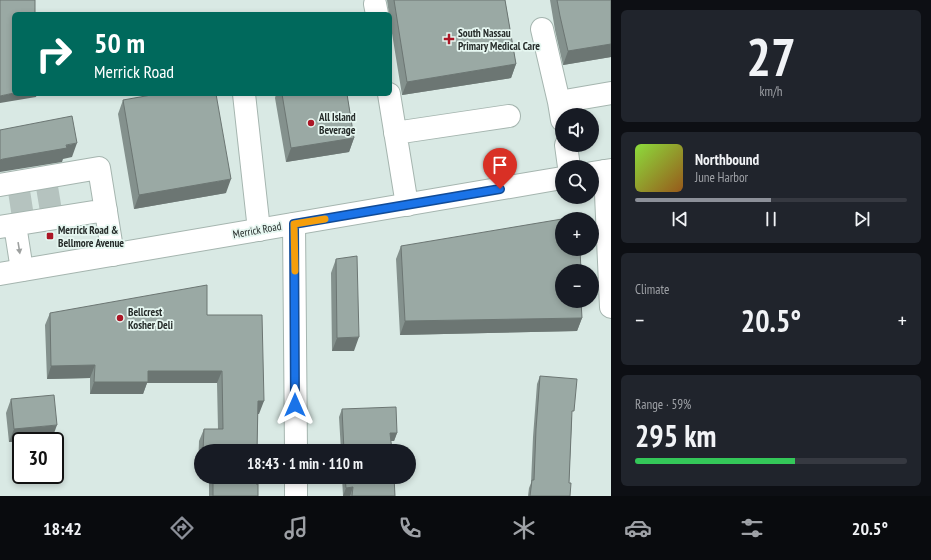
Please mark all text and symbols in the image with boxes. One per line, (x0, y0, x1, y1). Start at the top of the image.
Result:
text: 27 (746, 23, 796, 90)
text: 50 m (94, 24, 145, 61)
place label: South Nassau Primary Medical Care (458, 26, 540, 53)
icon: right (28, 28, 80, 80)
marker: South Nassau Primary Medical Care (443, 33, 455, 45)
text: Merrick Road (94, 60, 174, 83)
text: km/h (759, 83, 783, 100)
map controls (555, 108, 599, 308)
button: sound (555, 108, 599, 152)
place label: All Island Beverage (318, 110, 356, 137)
marker: All Island Beverage (306, 118, 316, 128)
pin (483, 148, 517, 189)
text: Northbound (695, 150, 759, 169)
icon: arrive (489, 154, 511, 176)
button: search (555, 160, 599, 204)
text: June Harbor (695, 169, 748, 186)
icon: previous (669, 208, 691, 230)
icon: pause (760, 208, 782, 230)
icon: next (851, 208, 873, 230)
button: + (555, 212, 599, 256)
street label: Merrick Road (232, 219, 283, 241)
place label: Merrick Road & Bellmore Avenue (58, 223, 124, 250)
marker: Merrick Road & Bellmore Avenue (45, 231, 55, 241)
one-way arrow (16, 242, 22, 254)
button: − (555, 264, 599, 308)
text: Climate (635, 281, 669, 298)
text: 20.5° (741, 301, 801, 340)
place label: Bellcrest Kosher Deli (128, 305, 173, 332)
text: − (635, 306, 644, 334)
text: + (898, 306, 907, 334)
marker: Bellcrest Kosher Deli (115, 313, 125, 323)
position arrow (274, 384, 316, 426)
text: Range · 59% (635, 396, 691, 413)
text: 295 km (635, 416, 716, 455)
speed limit sign: 30 (12, 432, 64, 484)
text: 18:43 · 1 min · 110 m (247, 454, 363, 473)
icon: directions (168, 514, 196, 542)
icon: music (282, 514, 310, 542)
icon: phone (396, 514, 424, 542)
icon: climate (510, 514, 538, 542)
icon: car (624, 514, 652, 542)
icon: filters (738, 514, 766, 542)
text: 18:42 (43, 517, 82, 540)
text: 20.5° (852, 517, 888, 540)

